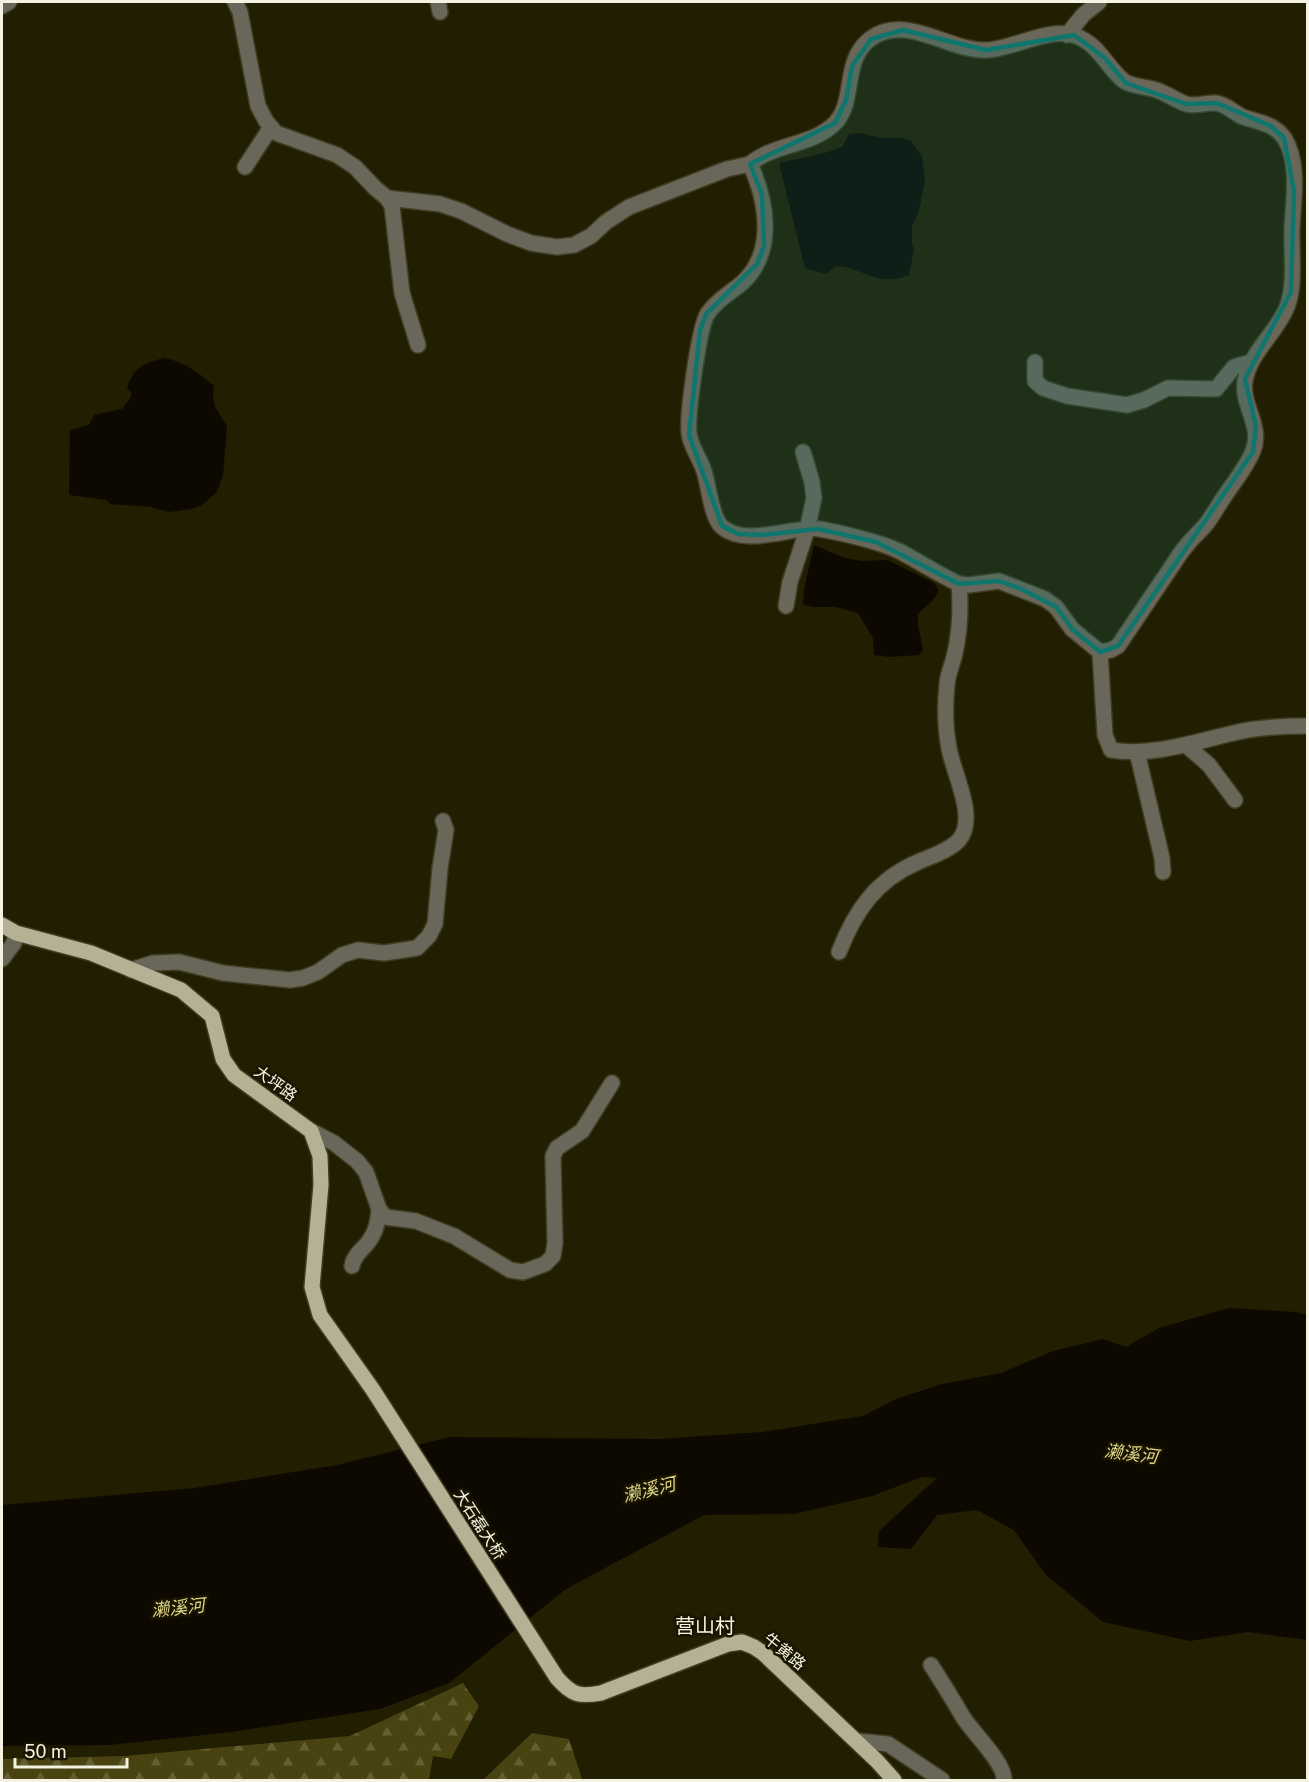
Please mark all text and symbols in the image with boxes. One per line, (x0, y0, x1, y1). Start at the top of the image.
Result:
street label: 大坪路 (251, 1062, 301, 1105)
water label: 濑溪河 (1103, 1440, 1162, 1468)
water label: 濑溪河 (620, 1472, 681, 1506)
street label: 大石磊大桥 (450, 1486, 509, 1563)
water label: 濑溪河 (150, 1594, 209, 1621)
district label: 营山村 (675, 1614, 735, 1638)
street label: 牛黄路 (760, 1629, 809, 1674)
scale bar (15, 1731, 128, 1769)
text: 50 m (24, 1741, 67, 1762)

